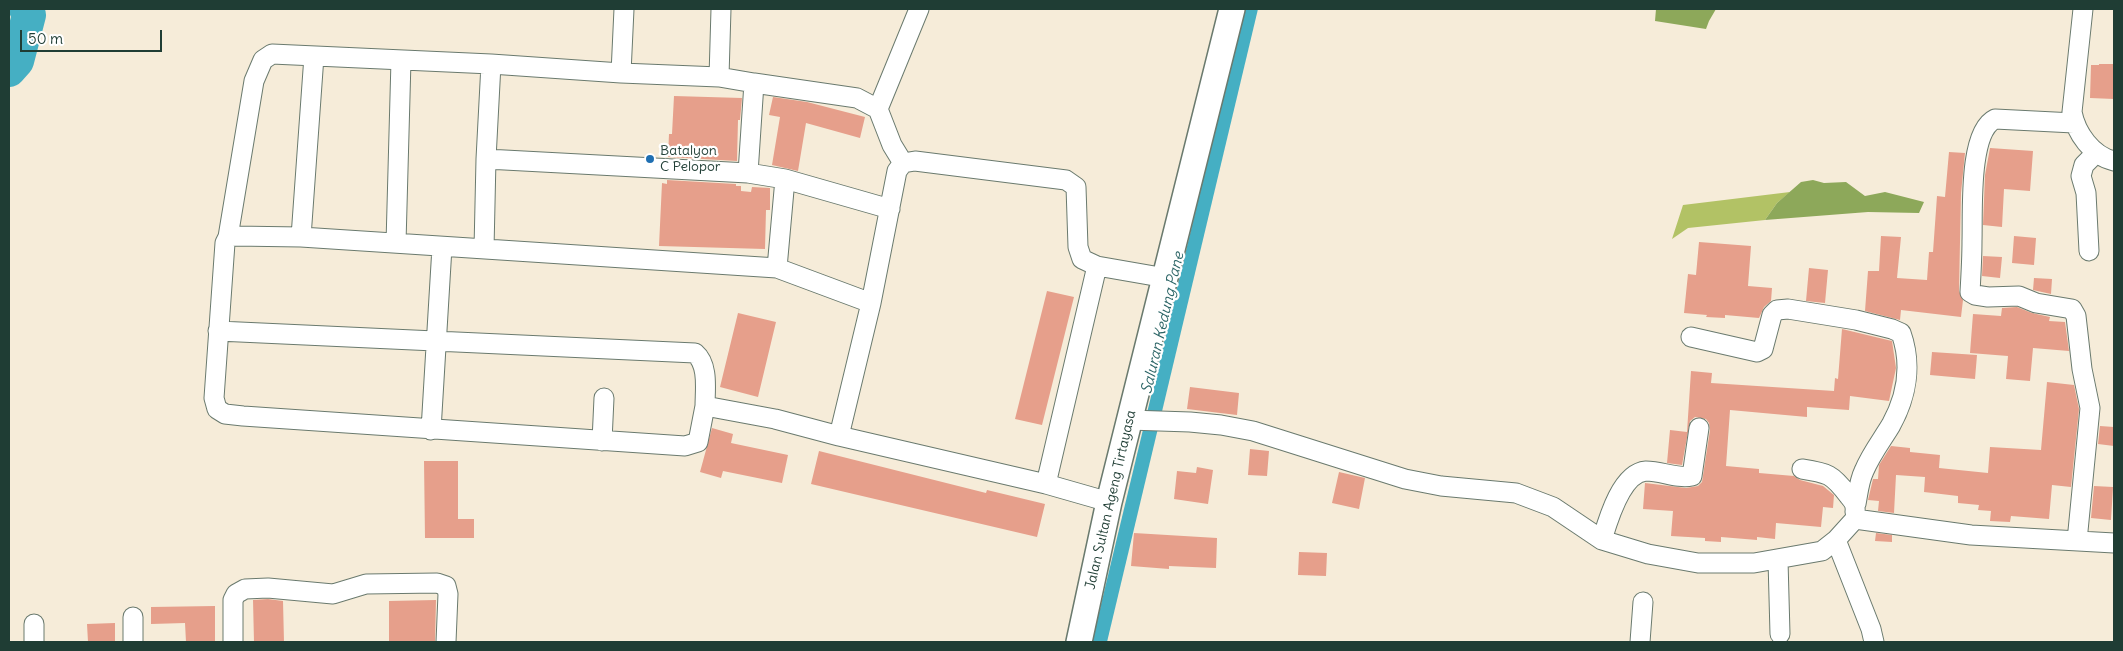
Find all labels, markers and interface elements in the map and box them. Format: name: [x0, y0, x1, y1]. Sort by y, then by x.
scale bar: [22, 20, 165, 52]
text: 50 m: [28, 29, 63, 48]
place label: Batalyon C Pelopor: [660, 143, 721, 176]
marker: Batalyon C Pelopor: [644, 153, 656, 165]
water label: Saluran Kedung Pane: [1138, 250, 1188, 396]
street label: Jalan Sultan Ageng Tirtayasa: [1082, 409, 1140, 591]

